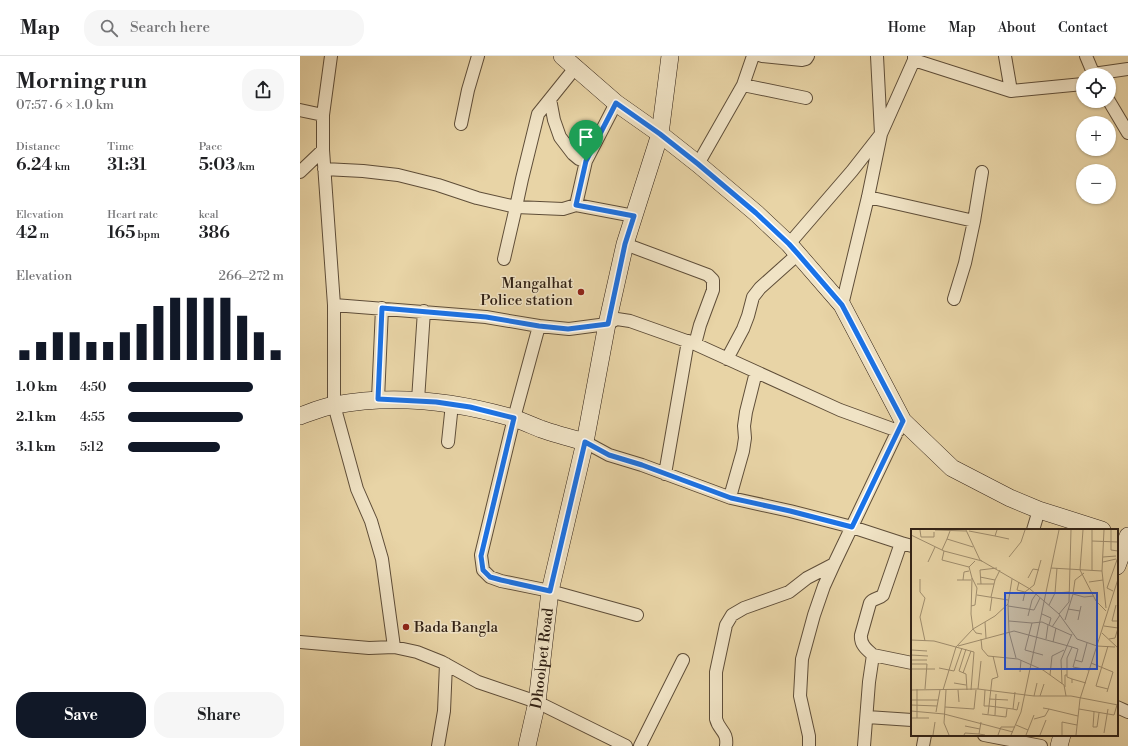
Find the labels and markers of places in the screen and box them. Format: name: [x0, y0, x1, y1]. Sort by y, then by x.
pin: [569, 120, 603, 161]
place label: Mangalhat Police station: [480, 274, 574, 310]
marker: Mangalhat Police station: [576, 287, 586, 297]
place label: Bada Bangla: [413, 618, 499, 637]
marker: Bada Bangla: [401, 622, 411, 632]

